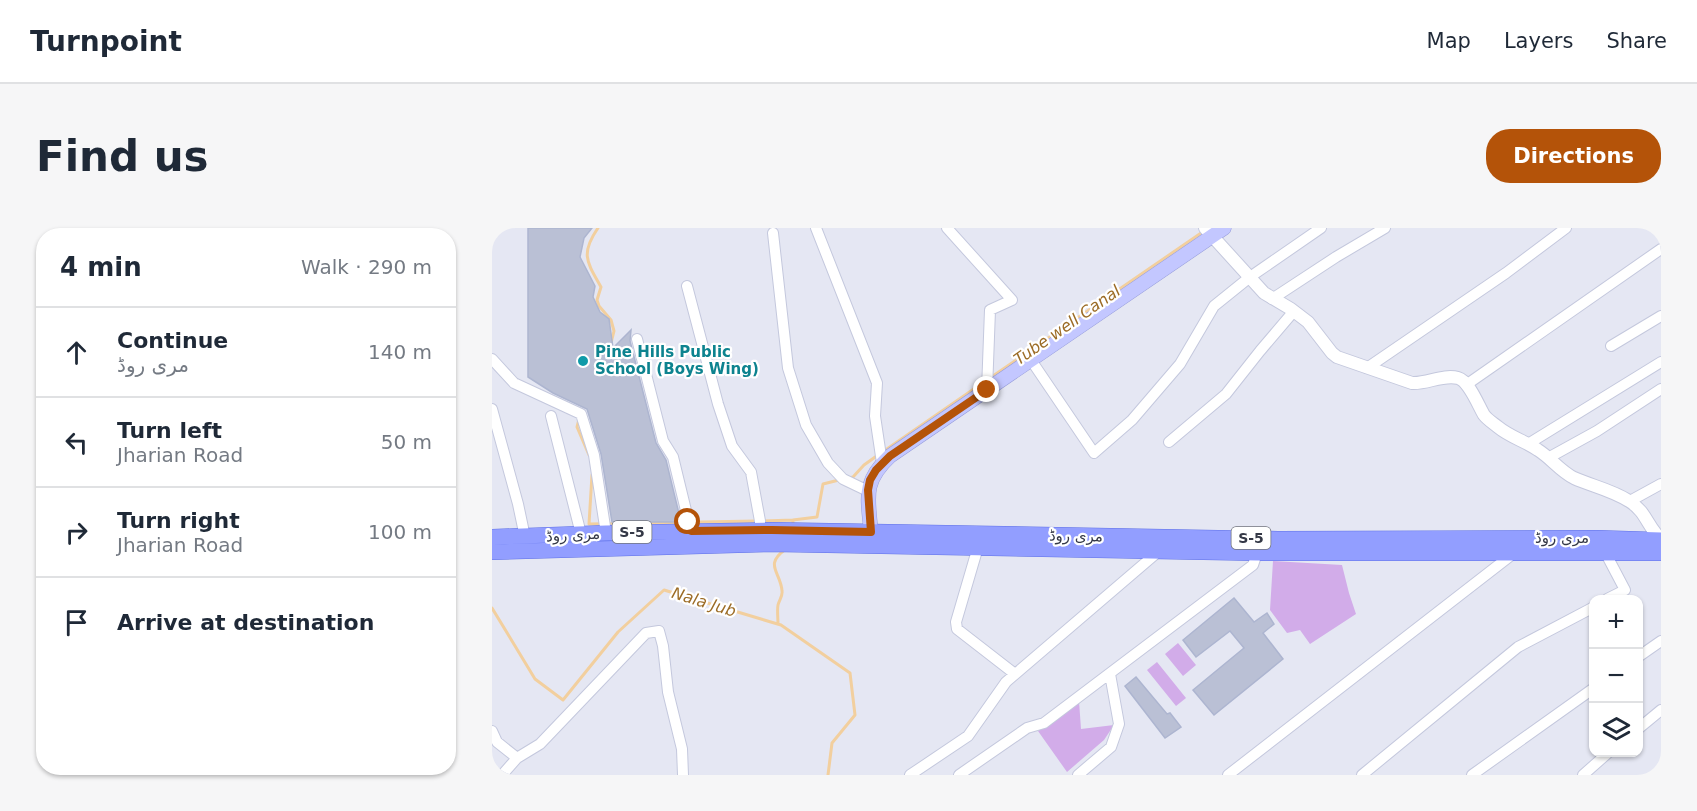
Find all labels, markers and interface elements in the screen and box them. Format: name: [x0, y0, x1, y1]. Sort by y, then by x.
text: Turnpoint: [30, 25, 182, 58]
text: Map: [1427, 29, 1471, 53]
text: Layers: [1504, 29, 1573, 53]
text: Share: [1606, 29, 1667, 53]
button: Directions: [1486, 129, 1661, 183]
text: Find us: [36, 132, 209, 181]
text: 4 min: [60, 252, 142, 282]
text: Walk · 290 m: [301, 255, 432, 279]
water label: Tube well Canal: [1010, 281, 1124, 369]
text: Continue: [117, 328, 228, 353]
icon: ahead: [60, 336, 93, 369]
text: 140 m: [368, 340, 432, 364]
place label: Pine Hills Public School (Boys Wing): [595, 343, 759, 378]
text: مری روڈ: [117, 353, 189, 377]
marker: Pine Hills Public School (Boys Wing): [576, 354, 590, 368]
route end: [973, 376, 999, 402]
text: Turn left: [117, 418, 222, 443]
icon: left: [60, 426, 93, 459]
text: 50 m: [381, 430, 432, 454]
text: Jharian Road: [117, 443, 243, 467]
text: Turn right: [117, 508, 240, 533]
route start: [674, 508, 700, 534]
icon: right: [60, 516, 93, 549]
text: 100 m: [368, 520, 432, 544]
road number: S-5: [612, 521, 652, 543]
street label: مری روڈ: [546, 525, 600, 545]
street label: مری روڈ: [1049, 527, 1103, 545]
road number: S-5: [1232, 527, 1270, 549]
street label: مری روڈ: [1535, 529, 1589, 547]
text: Jharian Road: [117, 533, 243, 557]
water label: Nala Jub: [670, 583, 738, 621]
map controls: [1589, 595, 1643, 757]
button: +: [1589, 595, 1643, 649]
icon: arrive: [60, 606, 93, 639]
text: Arrive at destination: [117, 610, 374, 635]
button: −: [1589, 649, 1643, 703]
button: layers: [1589, 703, 1643, 757]

